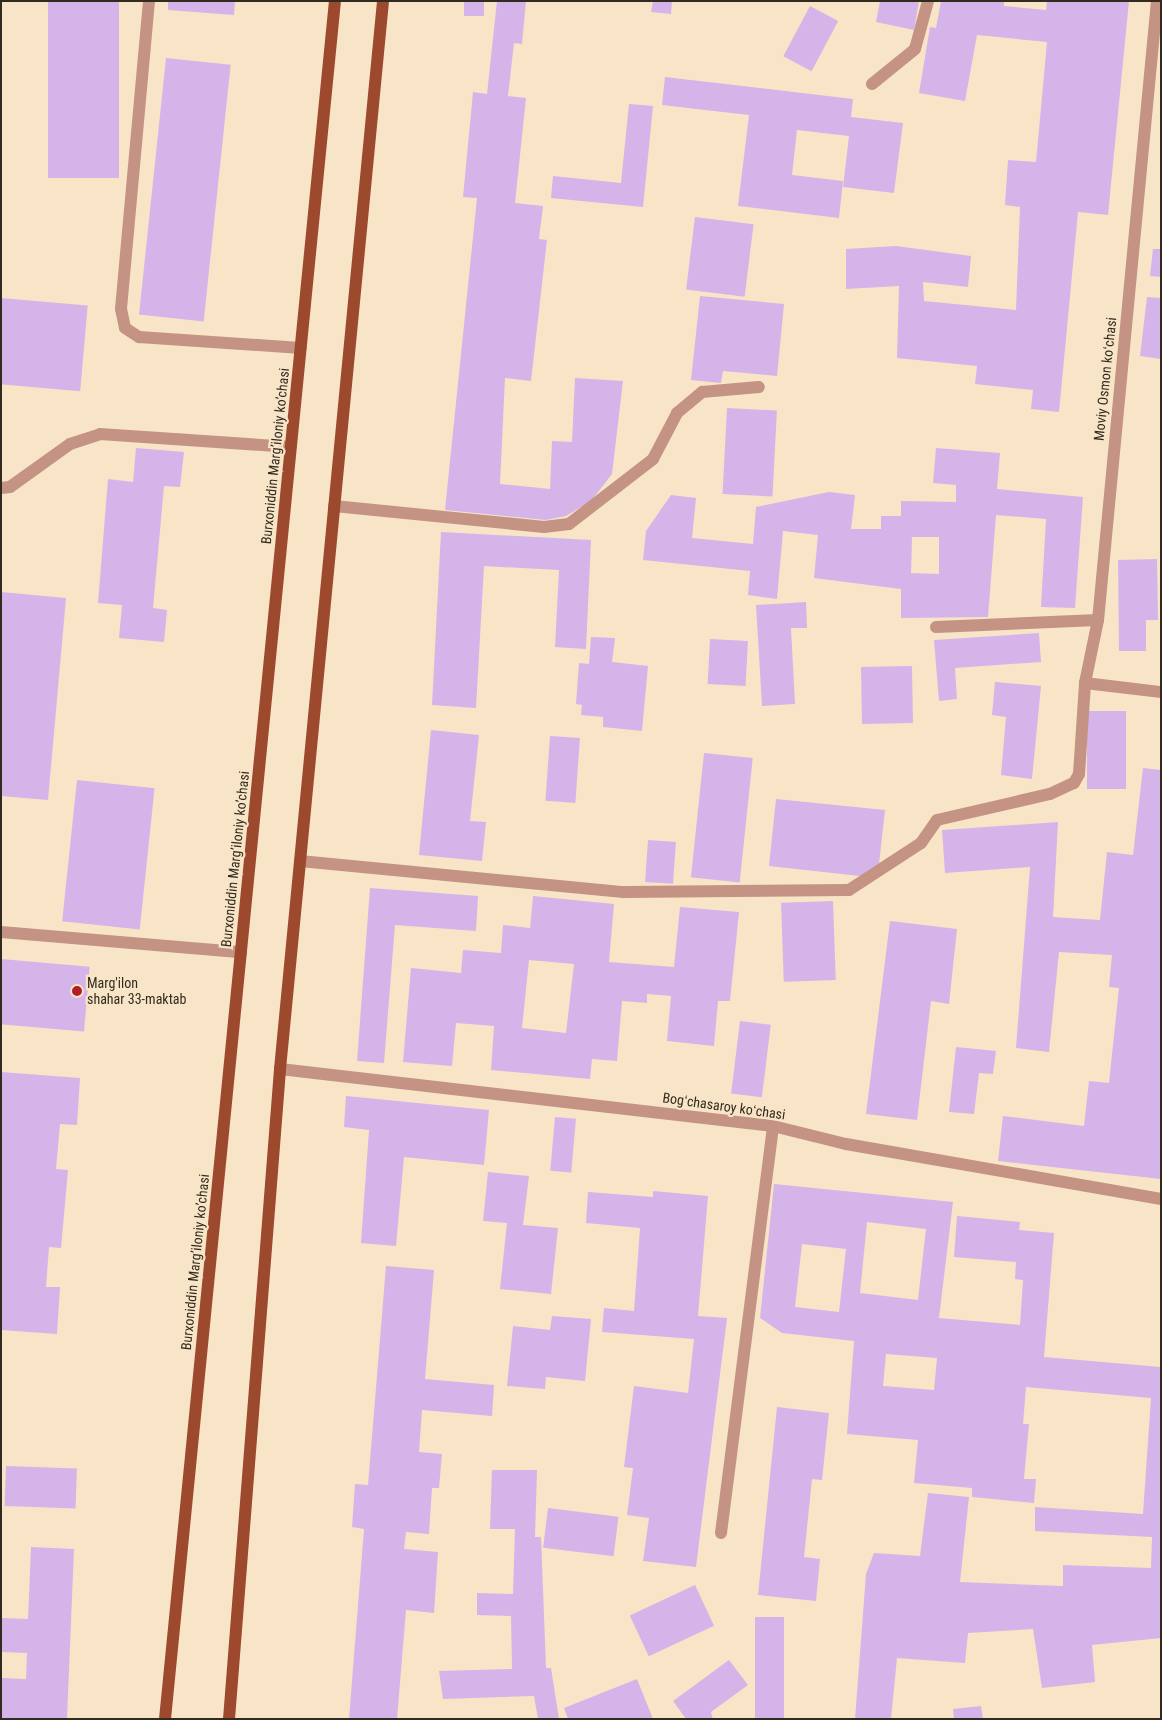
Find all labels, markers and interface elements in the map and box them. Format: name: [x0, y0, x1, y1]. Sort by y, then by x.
street label: Moviy Osmon koʻchasi: [1090, 316, 1120, 442]
street label: Burxoniddin Marg’iloniy ko’chasi: [257, 367, 293, 545]
street label: Burxoniddin Marg’iloniy ko’chasi: [217, 770, 253, 948]
place label: Marg'ilon shahar 33-maktab: [87, 975, 186, 1008]
marker: Marg'ilon shahar 33-maktab: [71, 985, 83, 997]
street label: Bogʻchasaroy koʻchasi: [662, 1089, 786, 1123]
street label: Burxoniddin Marg’iloniy ko’chasi: [177, 1173, 213, 1351]

